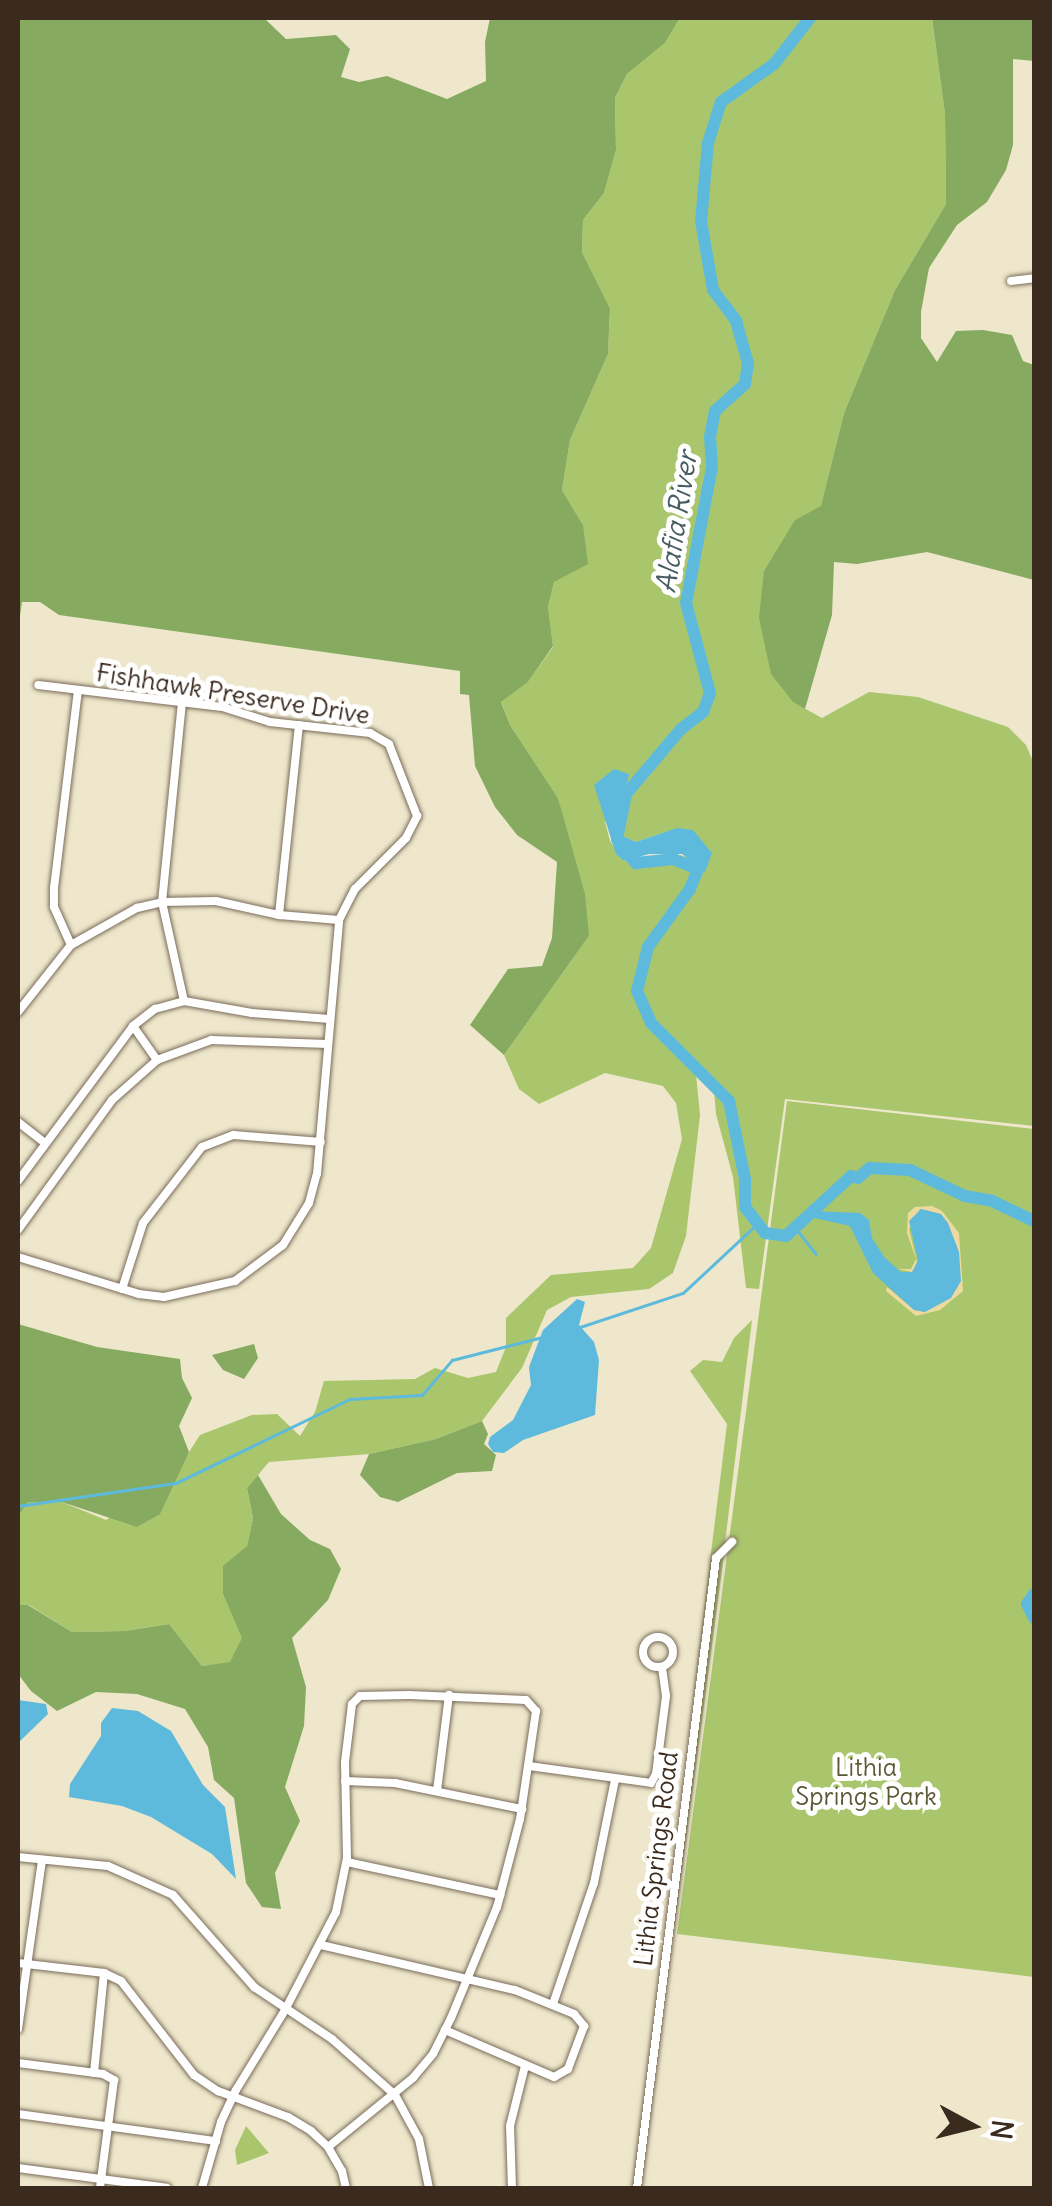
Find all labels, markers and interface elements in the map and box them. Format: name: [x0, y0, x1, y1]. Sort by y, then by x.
water label: Alafia River: [648, 449, 704, 595]
street label: Fishhawk Preserve Drive: [94, 658, 372, 730]
street label: Lithia Springs Road: [628, 1750, 684, 1968]
park label: Lithia Springs Park: [795, 1753, 937, 1812]
north arrow: [922, 2076, 1022, 2176]
text: N: [983, 2118, 1021, 2141]

